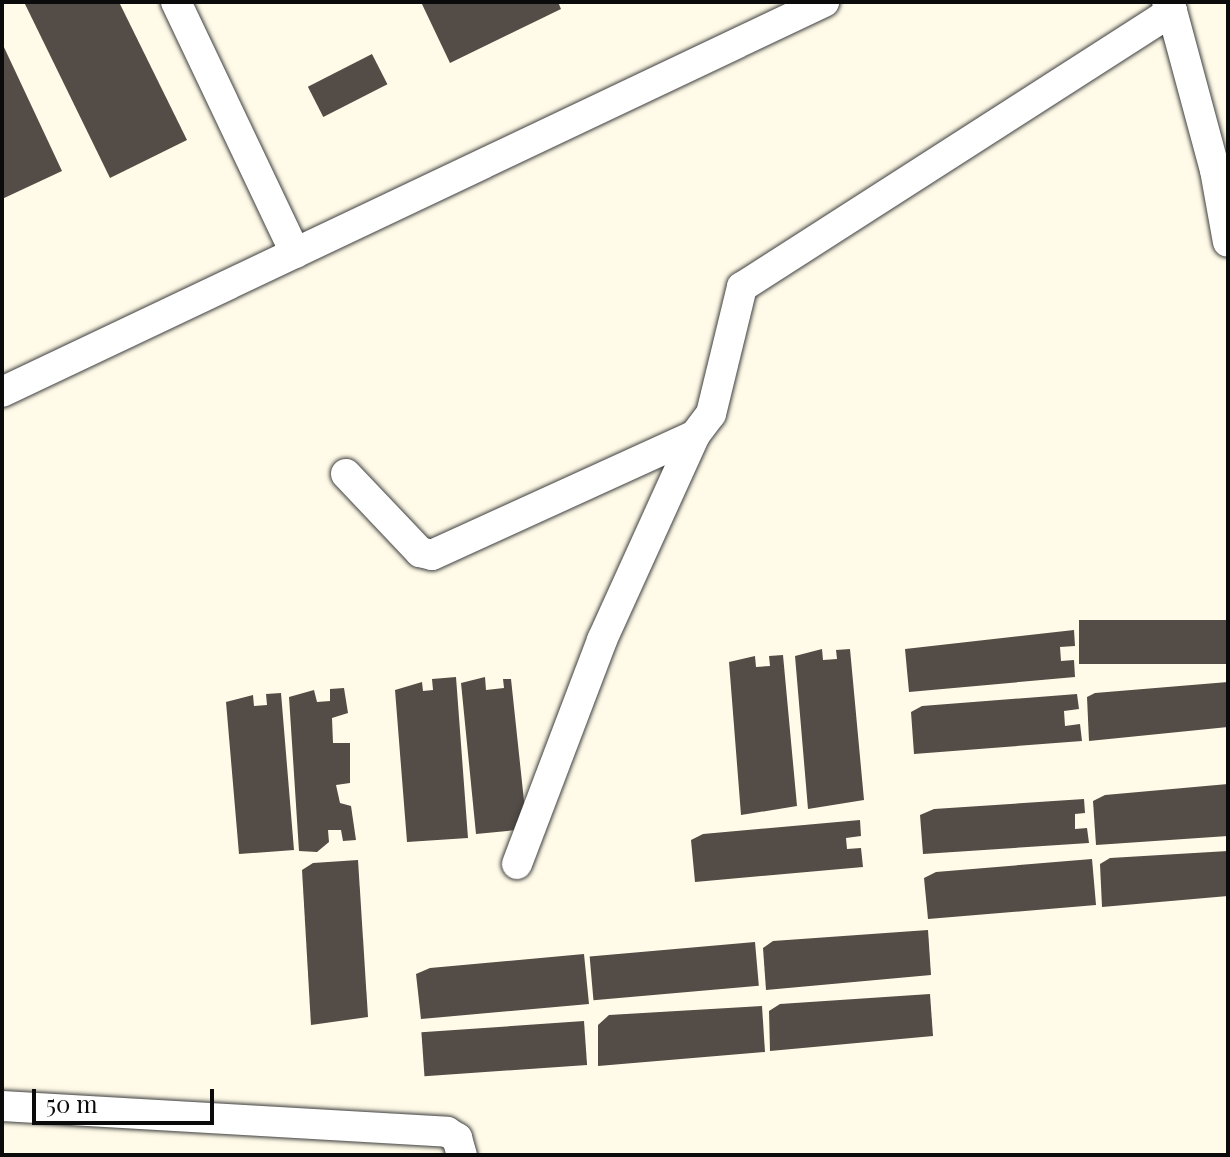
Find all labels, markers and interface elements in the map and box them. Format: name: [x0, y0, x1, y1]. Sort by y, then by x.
scale bar: [36, 1073, 218, 1123]
text: 50 m: [46, 1087, 98, 1119]

